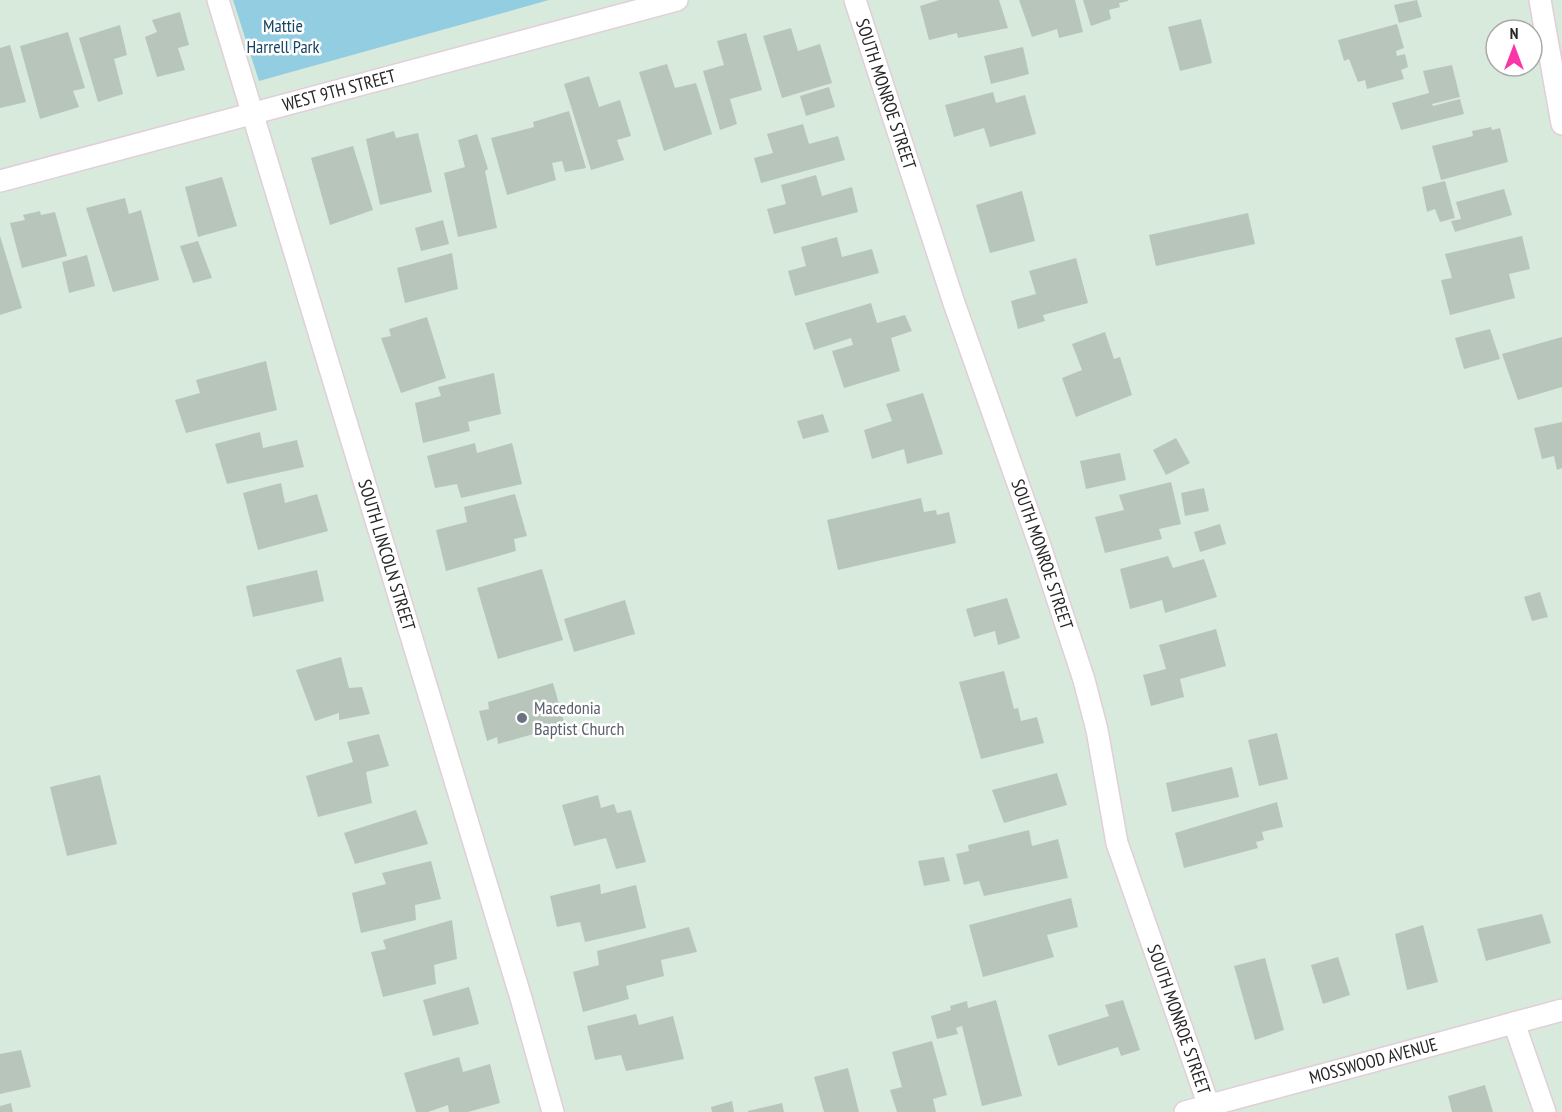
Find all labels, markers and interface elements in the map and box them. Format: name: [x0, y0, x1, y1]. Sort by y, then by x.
park label: Mattie Harrell Park: [246, 14, 320, 58]
street label: SOUTH MONROE STREET: [851, 16, 922, 172]
north arrow: [1484, 18, 1544, 78]
text: N: [1510, 23, 1518, 43]
street label: WEST 9TH STREET: [280, 64, 398, 116]
street label: SOUTH MONROE STREET: [1006, 476, 1079, 632]
street label: SOUTH LINCOLN STREET: [353, 477, 421, 633]
place label: Macedonia Baptist Church: [534, 696, 624, 740]
marker: Macedonia Baptist Church: [515, 711, 529, 725]
street label: SOUTH MONROE STREET: [1142, 941, 1216, 1097]
street label: MOSSWOOD AVENUE: [1306, 1032, 1440, 1089]

